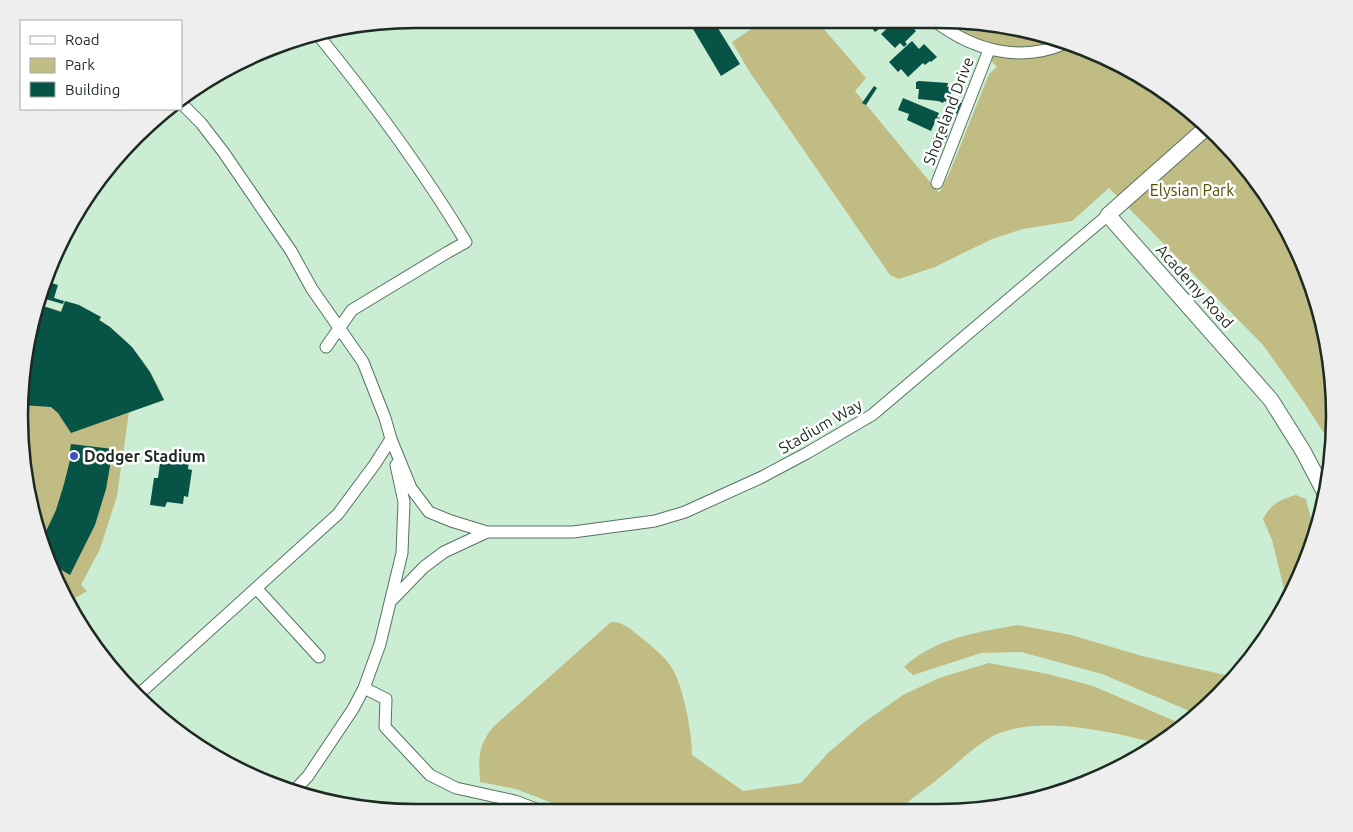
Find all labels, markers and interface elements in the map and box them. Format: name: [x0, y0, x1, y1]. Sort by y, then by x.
legend: [20, 20, 182, 110]
text: Road: [65, 31, 100, 48]
street label: Shoreland Drive: [919, 54, 977, 168]
text: Park: [65, 56, 95, 73]
text: Building: [65, 81, 120, 98]
park label: Elysian Park: [1150, 181, 1234, 199]
street label: Academy Road: [1153, 240, 1237, 332]
street label: Stadium Way: [775, 395, 865, 457]
place label: Dodger Stadium: [84, 447, 206, 465]
marker: Dodger Stadium: [68, 450, 80, 462]

